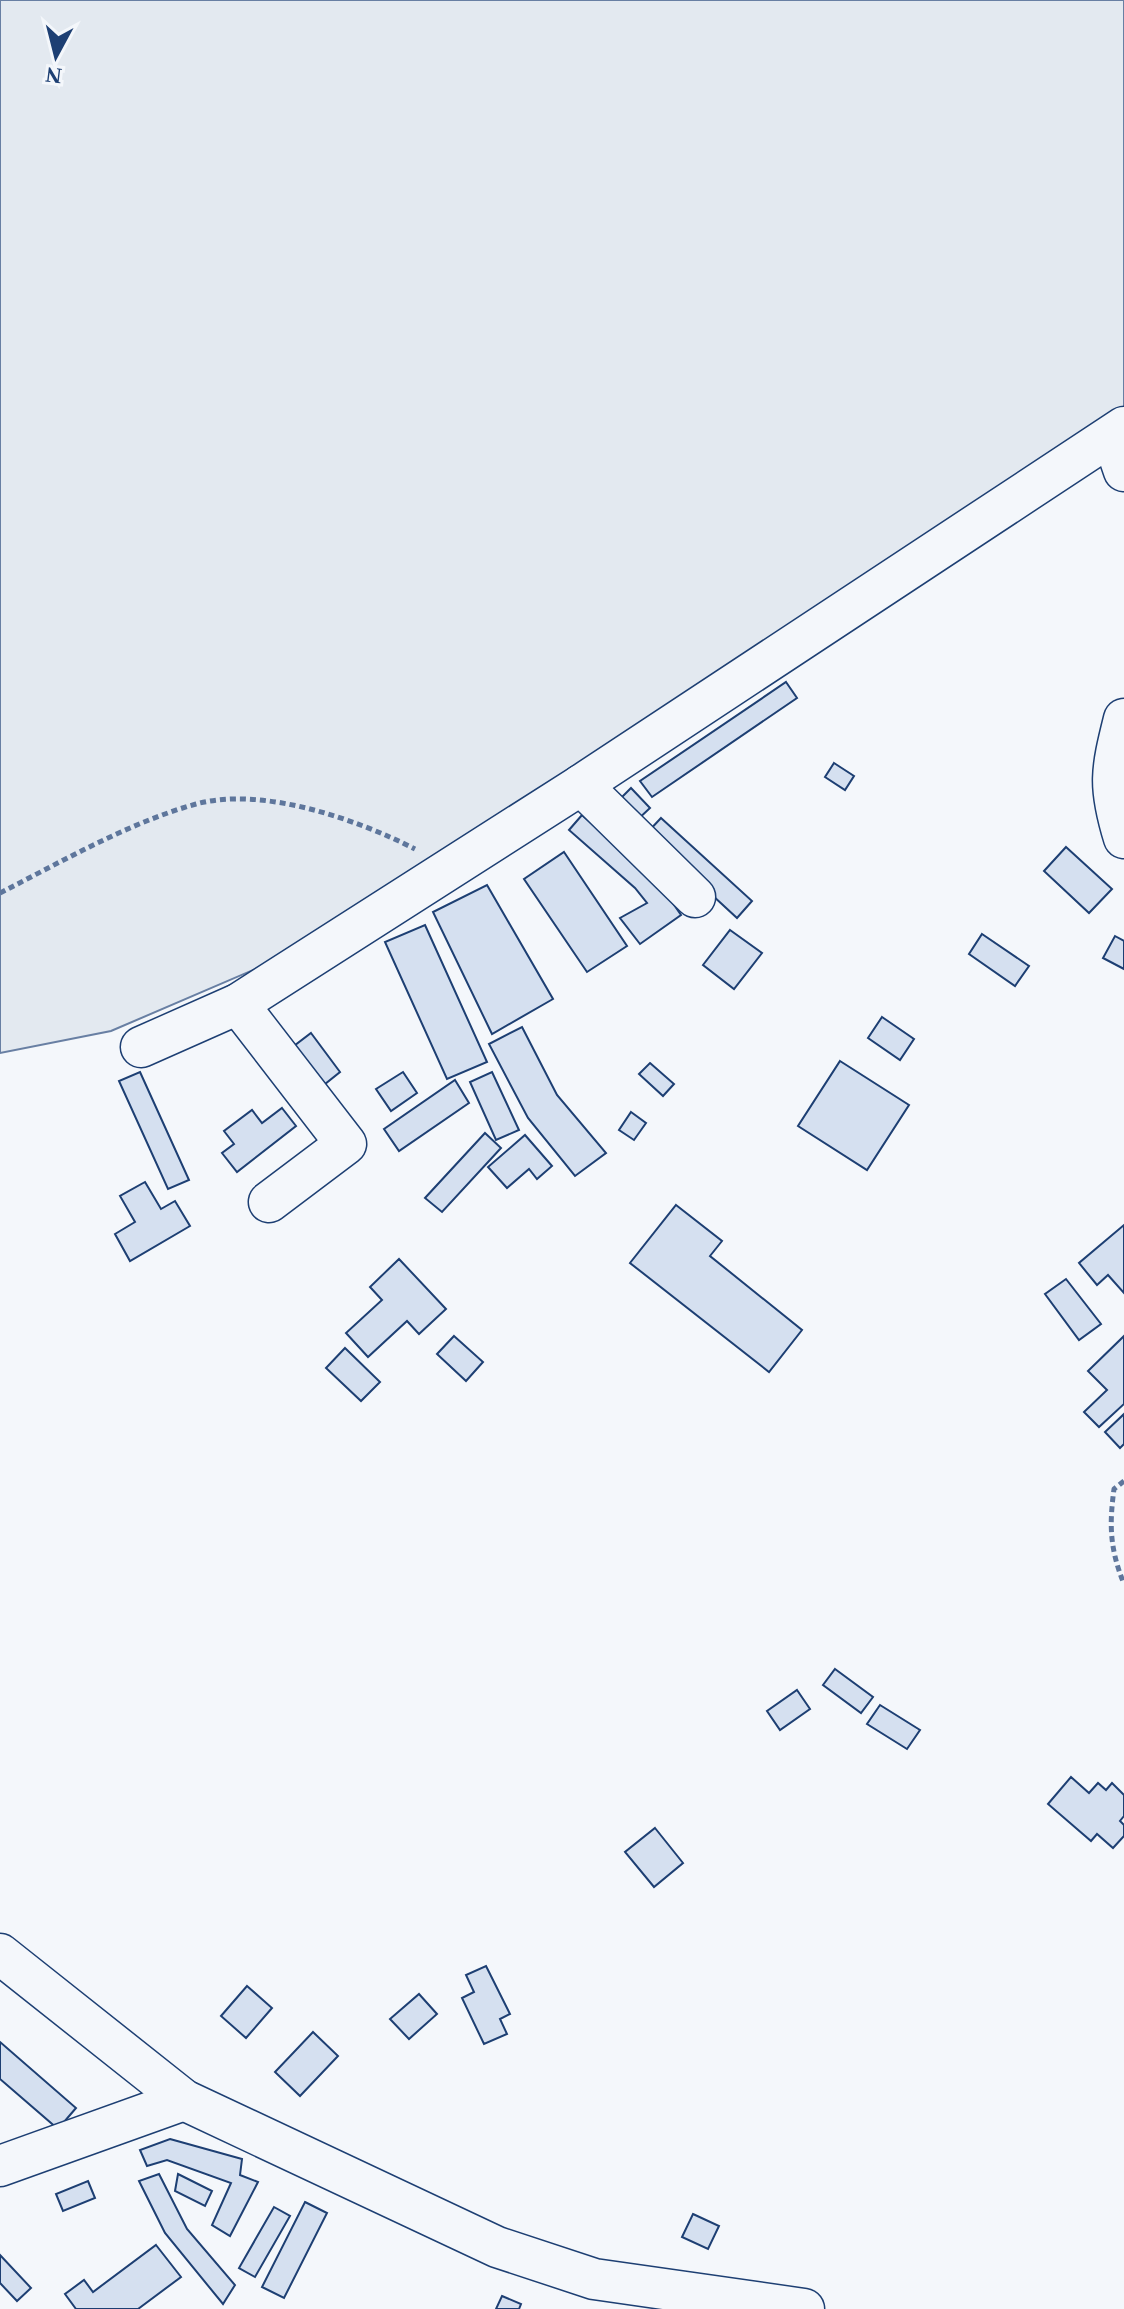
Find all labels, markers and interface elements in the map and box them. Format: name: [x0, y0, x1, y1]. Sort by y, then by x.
north arrow: [16, 16, 96, 96]
text: N: [44, 62, 63, 89]

